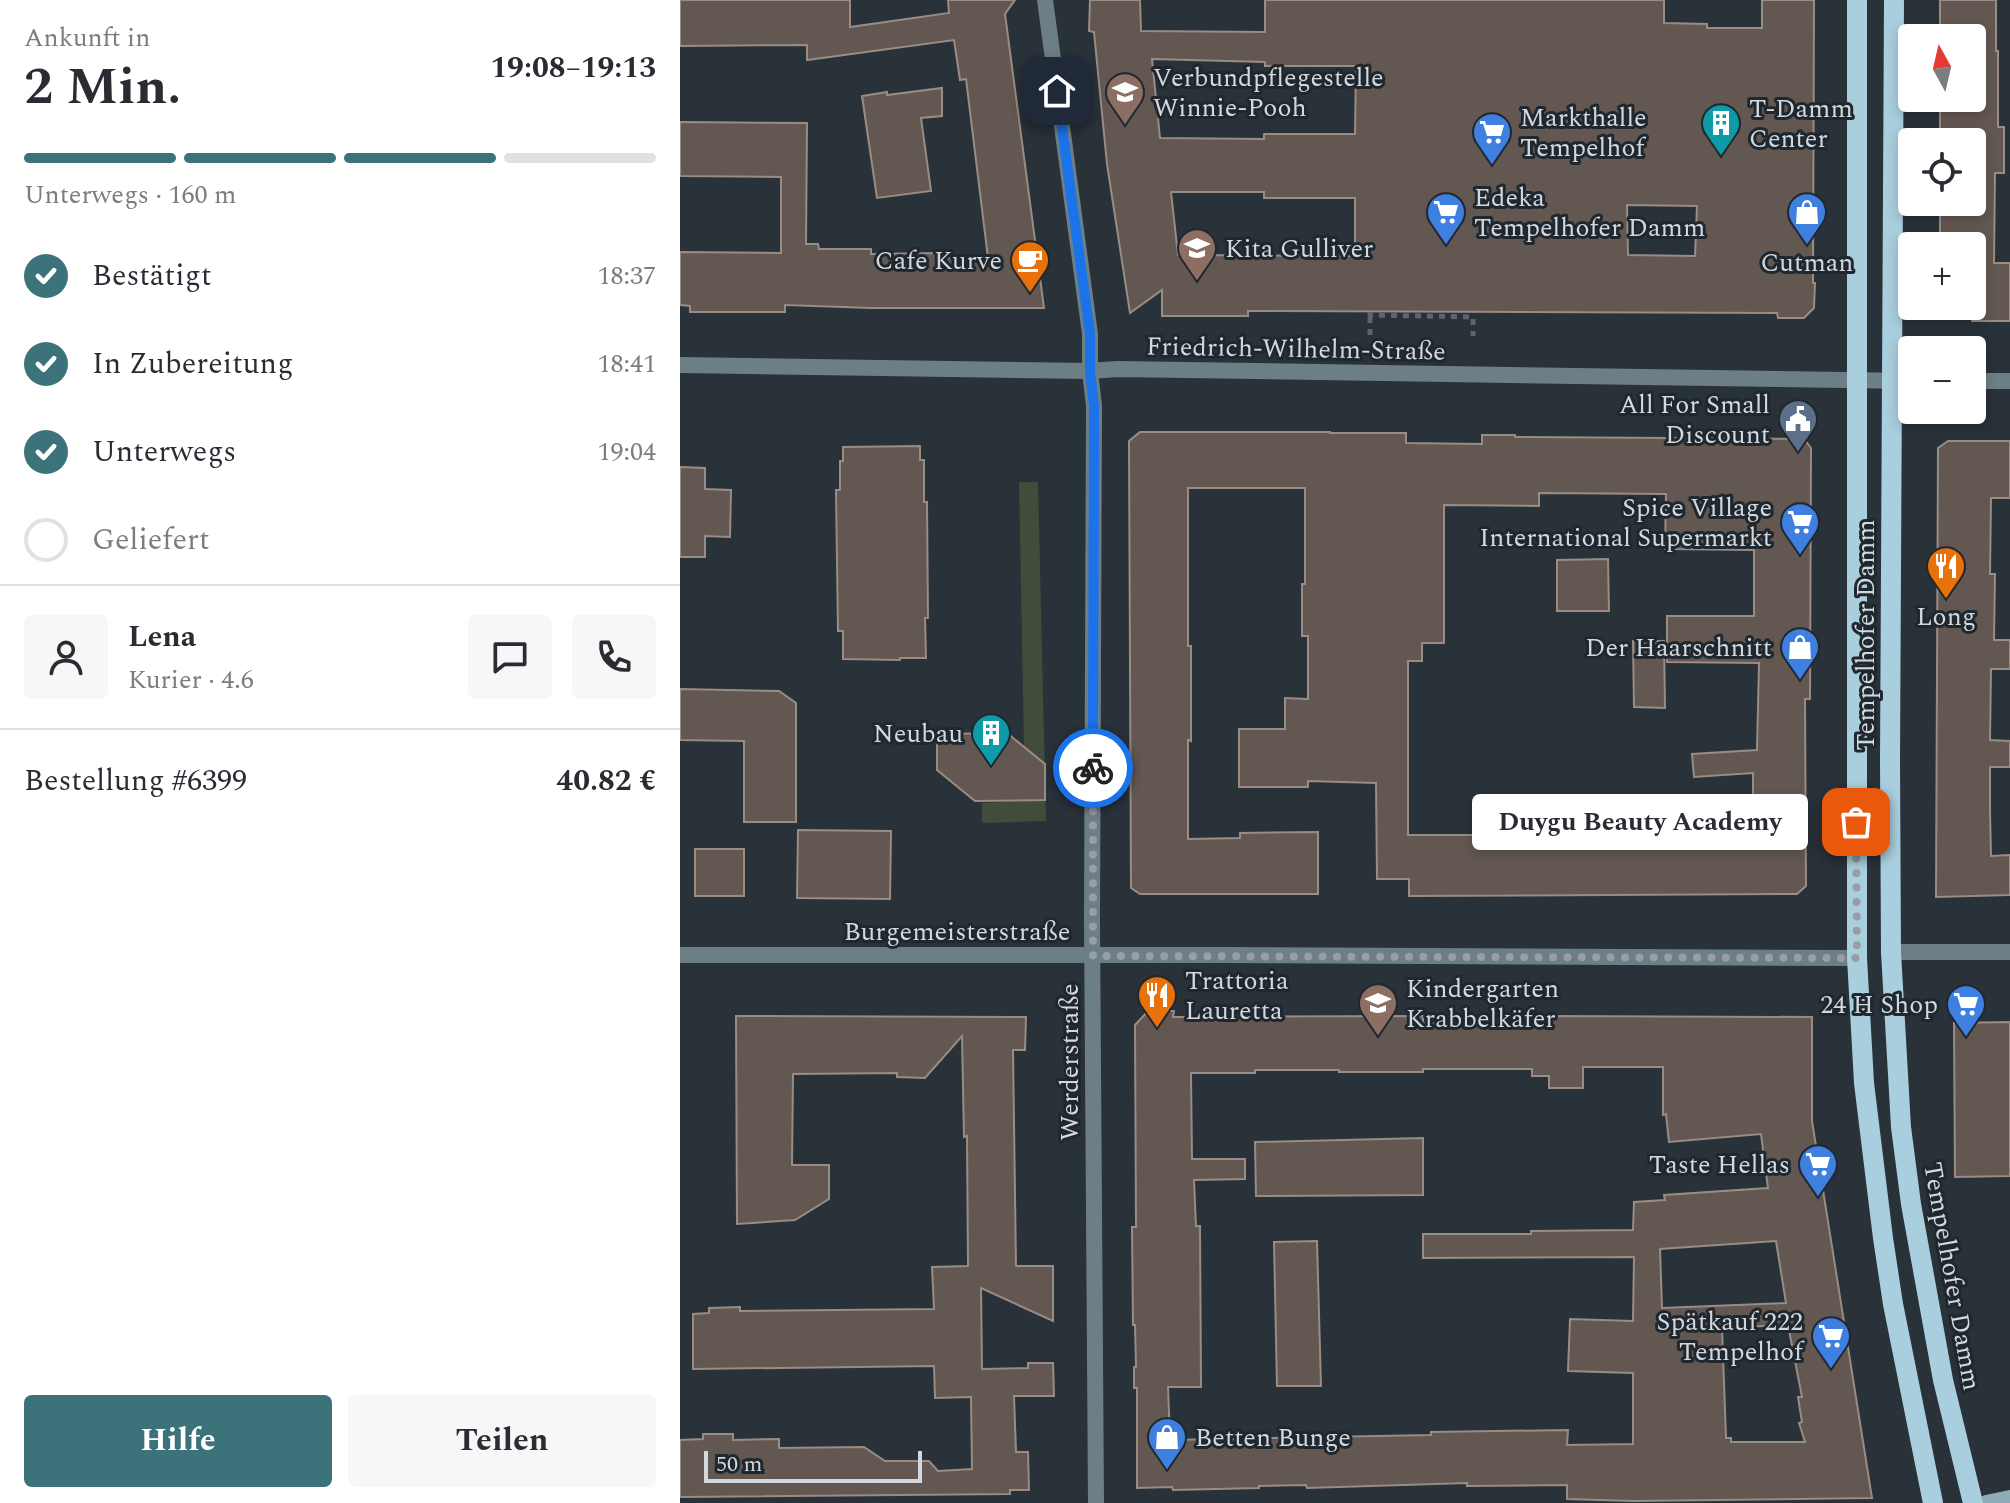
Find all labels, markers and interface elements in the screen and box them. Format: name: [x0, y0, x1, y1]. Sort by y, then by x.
text: Ankunft in: [24, 18, 150, 58]
north arrow: [1898, 24, 1986, 112]
map controls: [1898, 24, 1986, 424]
text: 19:08–19:13: [490, 45, 656, 91]
text: 2 Min.: [24, 48, 181, 127]
pin: [1023, 57, 1091, 125]
place label: Verbundpflegestelle Winnie-Pooh: [1153, 58, 1384, 128]
icon: home: [1035, 69, 1079, 113]
school or university icon: Verbundpflegestelle Winnie-Pooh: [1104, 71, 1146, 126]
place label: T-Damm Center: [1749, 89, 1853, 159]
place label: Markthalle Tempelhof: [1520, 98, 1647, 168]
building icon: T-Damm Center: [1700, 102, 1742, 157]
supermarket icon: Markthalle Tempelhof: [1471, 111, 1513, 166]
button: locate: [1898, 128, 1986, 216]
text: Unterwegs · 160 m: [24, 175, 236, 215]
place label: Edeka Tempelhofer Damm: [1474, 178, 1705, 248]
supermarket icon: Edeka Tempelhofer Damm: [1425, 191, 1467, 246]
shop icon: Cutman: [1786, 191, 1828, 246]
school or university icon: Kita Gulliver: [1176, 227, 1218, 282]
place label: Kita Gulliver: [1225, 229, 1373, 269]
button: +: [1898, 232, 1986, 320]
cafe icon: Cafe Kurve: [1009, 239, 1051, 294]
place label: Cafe Kurve: [875, 241, 1002, 281]
place label: Cutman: [1760, 243, 1854, 283]
text: Bestätigt: [92, 253, 212, 299]
icon: check: [24, 254, 68, 298]
text: 18:37: [597, 256, 656, 296]
street label: Friedrich-Wilhelm-Straße: [1146, 326, 1446, 372]
button: −: [1898, 336, 1986, 424]
text: In Zubereitung: [92, 341, 293, 387]
icon: check: [24, 342, 68, 386]
text: 18:41: [597, 344, 656, 384]
place label: All For Small Discount: [1619, 385, 1770, 455]
public building icon: All For Small Discount: [1777, 398, 1819, 453]
text: Unterwegs: [92, 429, 236, 475]
icon: check: [24, 430, 68, 474]
text: 19:04: [597, 432, 656, 472]
place label: Spice Village International Supermarkt: [1479, 488, 1772, 558]
supermarket icon: Spice Village International Supermarkt: [1779, 501, 1821, 556]
text: Geliefert: [92, 517, 210, 563]
street label: Tempelhofer Damm: [1846, 519, 1886, 751]
restaurant icon: Long: [1925, 545, 1967, 600]
place label: Long: [1916, 597, 1976, 637]
text: Lena: [128, 614, 196, 660]
button: person: [24, 615, 108, 699]
button: chat: [468, 615, 552, 699]
button: phone: [572, 615, 656, 699]
shop icon: Der Haarschnitt: [1779, 626, 1821, 681]
place label: Der Haarschnitt: [1585, 628, 1772, 668]
text: Kurier · 4.6: [128, 660, 254, 700]
building icon: Neubau: [970, 712, 1012, 767]
place label: Neubau: [873, 714, 963, 754]
courier: [1053, 728, 1133, 808]
icon: bike: [1071, 746, 1115, 790]
text: Bestellung #6399: [24, 758, 247, 804]
text: 40.82 €: [556, 758, 656, 804]
pin: [1822, 788, 1890, 856]
callout: Duygu Beauty Academy: [1472, 794, 1808, 850]
icon: bag: [1834, 800, 1878, 844]
text: Duygu Beauty Academy: [1498, 802, 1782, 842]
street label: Burgemeisterstraße: [844, 912, 1070, 952]
place label: Trattoria Lauretta: [1185, 961, 1289, 1031]
place label: Kindergarten Krabbelkäfer: [1406, 969, 1559, 1039]
restaurant icon: Trattoria Lauretta: [1136, 974, 1178, 1029]
school or university icon: Kindergarten Krabbelkäfer: [1357, 982, 1399, 1037]
street label: Werderstraße: [1050, 983, 1090, 1141]
supermarket icon: 24 H Shop: [1945, 983, 1987, 1038]
place label: 24 H Shop: [1820, 985, 1938, 1025]
supermarket icon: Taste Hellas: [1797, 1143, 1839, 1198]
place label: Taste Hellas: [1649, 1145, 1790, 1185]
street label: Tempelhofer Damm: [1912, 1159, 1992, 1394]
place label: Spätkauf 222 Tempelhof: [1657, 1302, 1805, 1372]
supermarket icon: Spätkauf 222 Tempelhof: [1810, 1315, 1852, 1370]
button: Hilfe: [24, 1395, 332, 1487]
button: Teilen: [348, 1395, 656, 1487]
shop icon: Betten Bunge: [1146, 1416, 1188, 1471]
place label: Betten Bunge: [1195, 1418, 1351, 1458]
scale bar: [704, 1447, 922, 1483]
text: 50 m: [716, 1448, 762, 1481]

